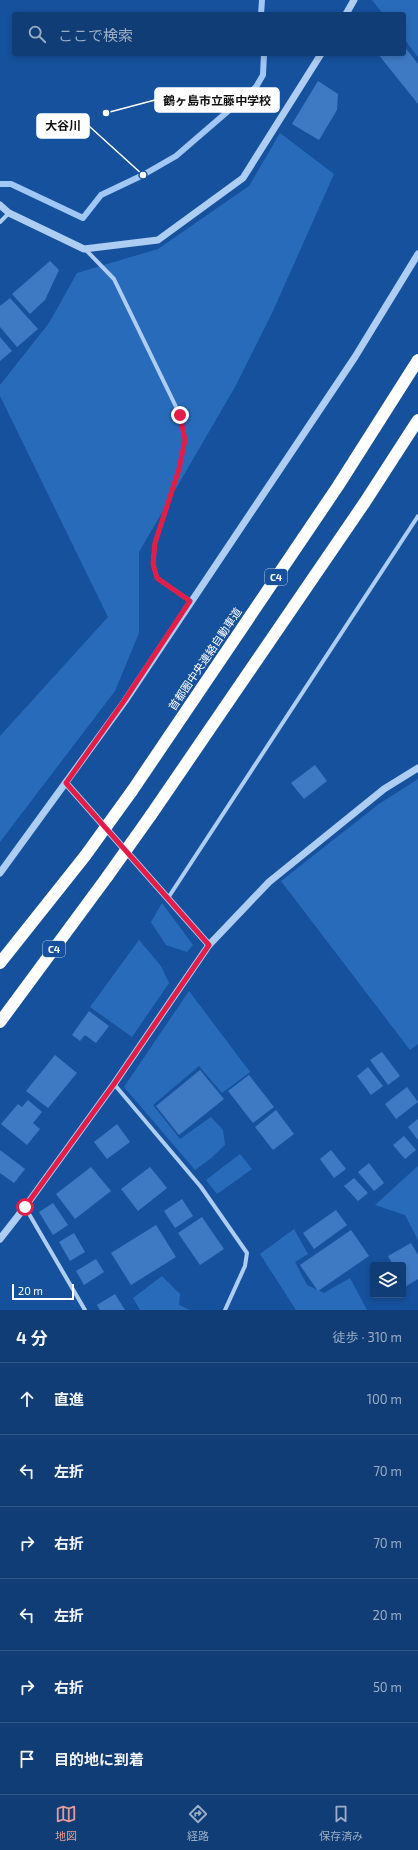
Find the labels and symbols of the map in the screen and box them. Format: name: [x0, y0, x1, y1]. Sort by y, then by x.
callout: 鶴ヶ島市立藤中学校: [155, 88, 279, 112]
text: 鶴ヶ島市立藤中学校: [163, 93, 271, 107]
callout: 大谷川: [37, 114, 89, 138]
text: 大谷川: [45, 118, 81, 132]
route end: [171, 406, 189, 424]
road number: C4: [265, 569, 287, 585]
street label: 首都圏中央連絡自動車道: [165, 605, 244, 713]
road number: C4: [43, 941, 65, 957]
route start: [16, 1198, 34, 1216]
scale bar: [12, 1282, 74, 1301]

